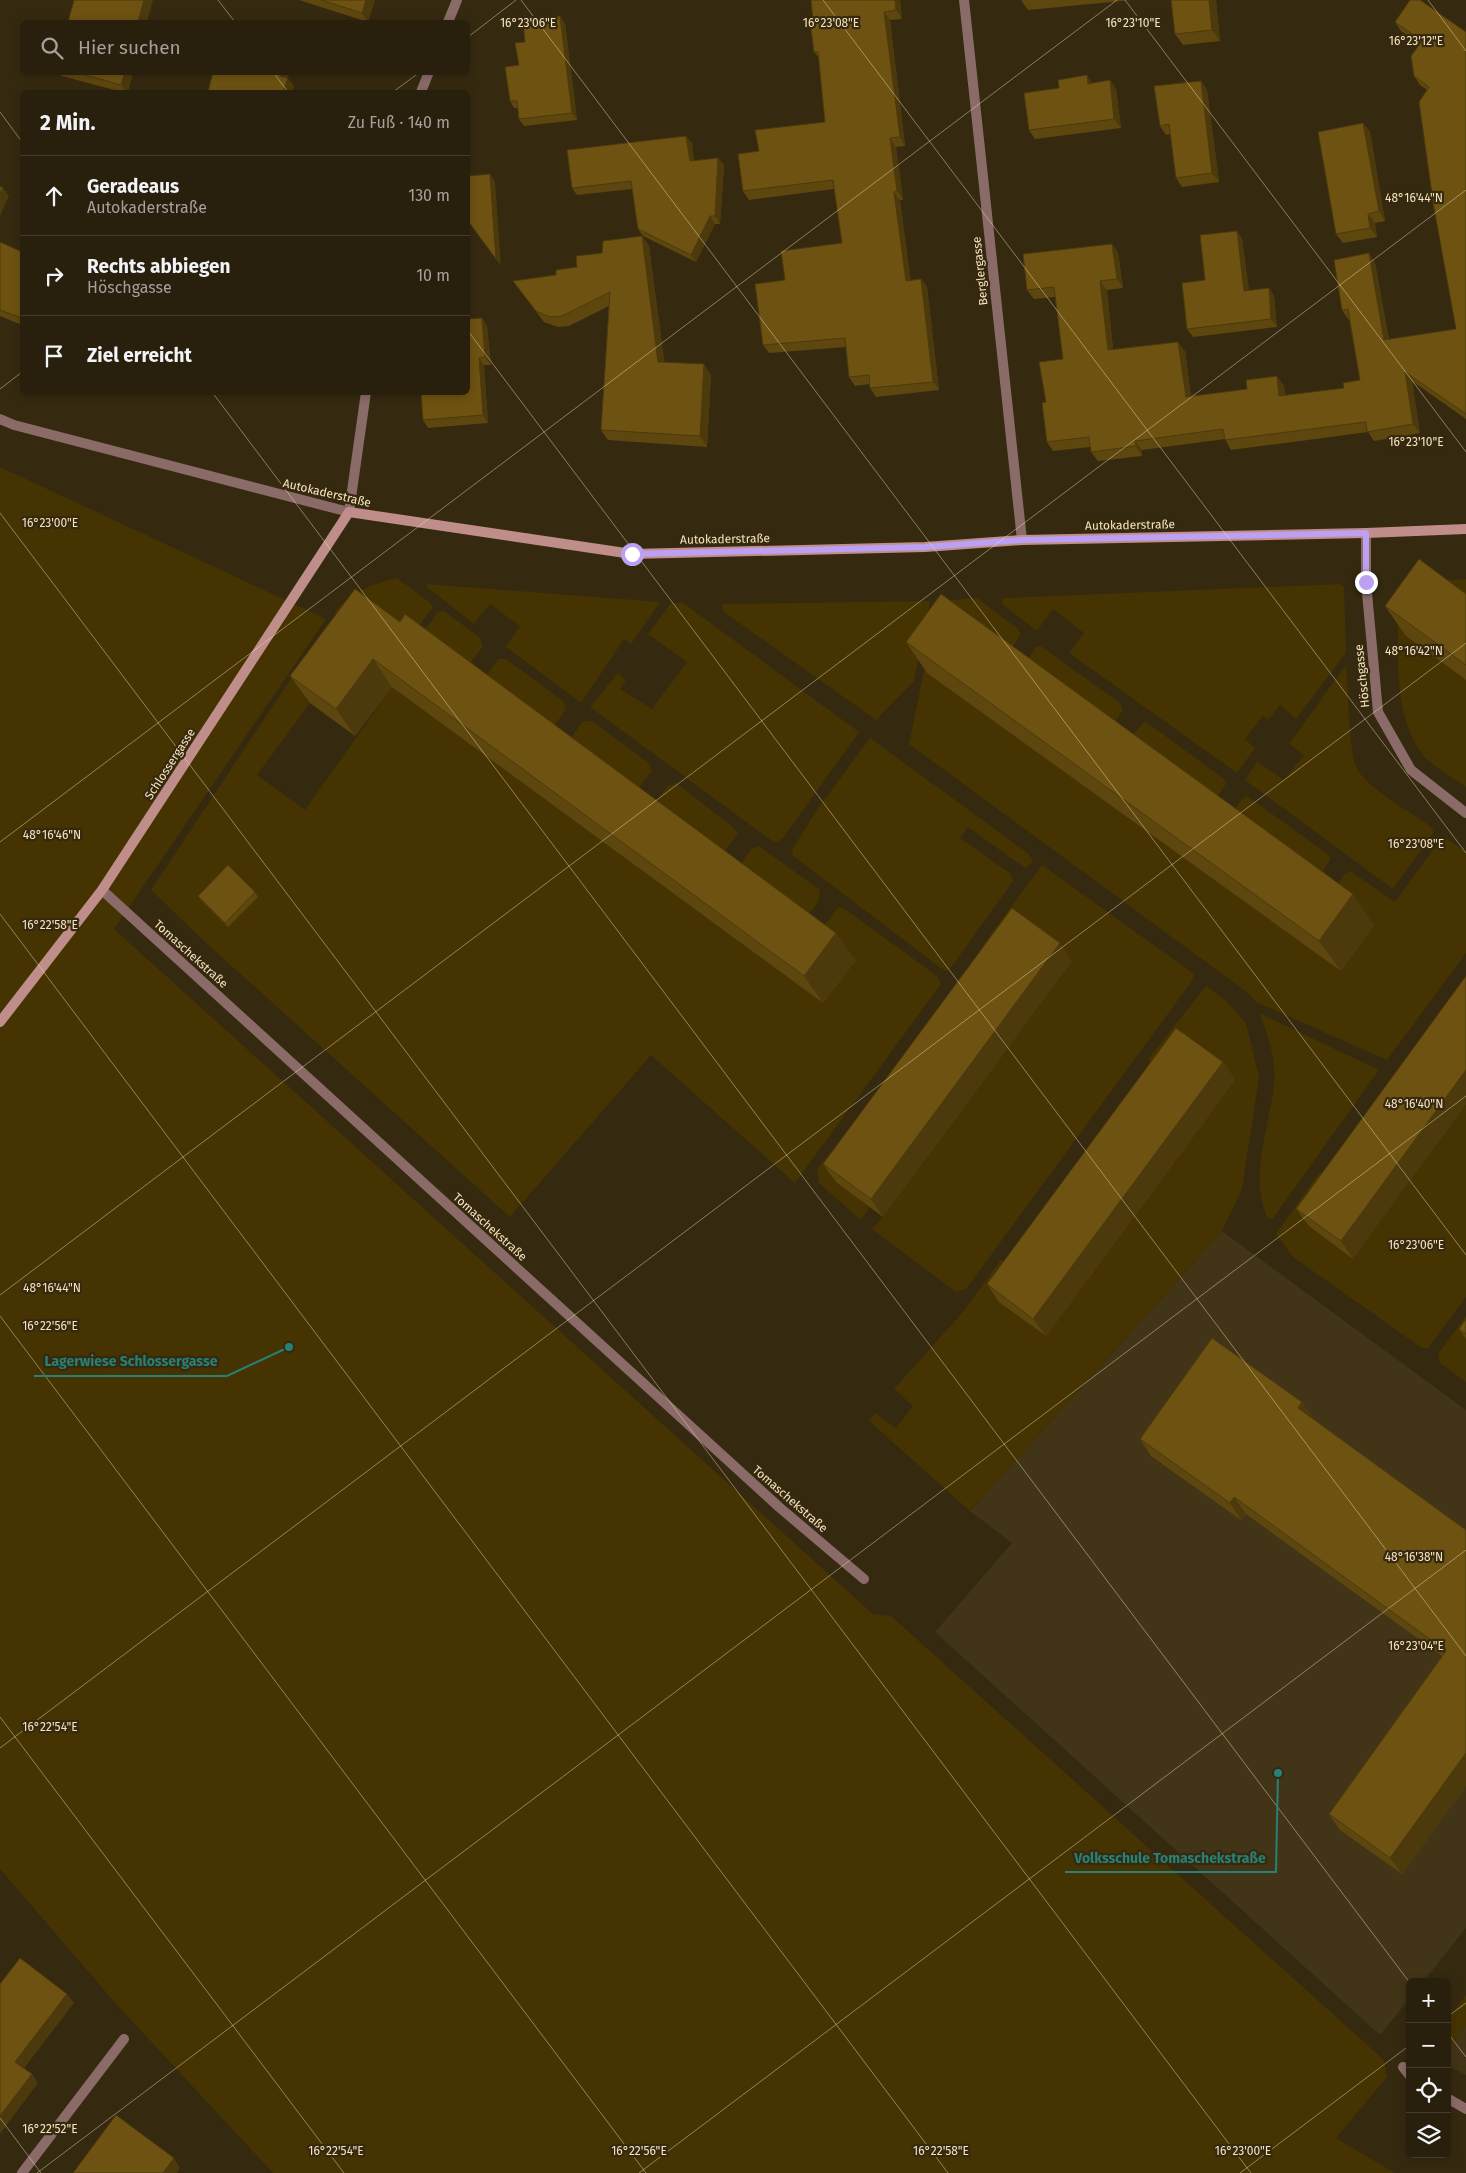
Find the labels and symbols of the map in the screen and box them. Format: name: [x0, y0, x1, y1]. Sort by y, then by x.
text: 16°23'06"E: [500, 16, 556, 30]
text: 16°23'08"E: [803, 16, 859, 30]
text: 16°23'10"E: [1105, 16, 1161, 30]
text: 16°23'12"E: [1389, 34, 1443, 48]
text: 48°16'44"N: [1385, 191, 1443, 205]
street label: Berglergasse: [969, 236, 991, 306]
text: 16°23'10"E: [1388, 435, 1444, 449]
street label: Autokaderstraße: [282, 476, 372, 510]
text: 16°23'00"E: [22, 516, 78, 530]
street label: Autokaderstraße: [1085, 517, 1175, 533]
street label: Autokaderstraße: [680, 531, 770, 547]
route start: [621, 543, 644, 566]
route end: [1355, 571, 1378, 594]
street label: Höschgasse: [1352, 644, 1372, 708]
text: 48°16'42"N: [1385, 644, 1443, 658]
street label: Schlossergasse: [142, 726, 198, 802]
text: 48°16'46"N: [23, 828, 81, 842]
text: 16°23'08"E: [1388, 837, 1444, 851]
street label: Tomaschekstraße: [151, 917, 231, 991]
text: 16°22'58"E: [22, 918, 78, 932]
text: 48°16'40"N: [1385, 1097, 1443, 1111]
street label: Tomaschekstraße: [450, 1190, 530, 1264]
text: 16°23'06"E: [1388, 1238, 1444, 1252]
text: 48°16'44"N: [23, 1281, 81, 1295]
text: 16°22'56"E: [22, 1319, 78, 1333]
callout: Lagerwiese Schlossergasse: [34, 1347, 227, 1376]
text: Lagerwiese Schlossergasse: [44, 1353, 218, 1370]
street label: Tomaschekstraße: [750, 1463, 830, 1535]
text: 48°16'38"N: [1385, 1550, 1443, 1564]
text: 16°23'04"E: [1388, 1639, 1444, 1653]
text: 16°22'54"E: [22, 1720, 78, 1734]
callout: Volksschule Tomaschekstraße: [1065, 1843, 1276, 1872]
text: Volksschule Tomaschekstraße: [1073, 1850, 1266, 1867]
text: 16°22'52"E: [22, 2122, 78, 2136]
text: 16°22'54"E: [308, 2144, 364, 2158]
text: 16°22'56"E: [611, 2144, 667, 2158]
text: 16°22'58"E: [913, 2144, 969, 2158]
text: 16°23'00"E: [1215, 2144, 1271, 2158]

